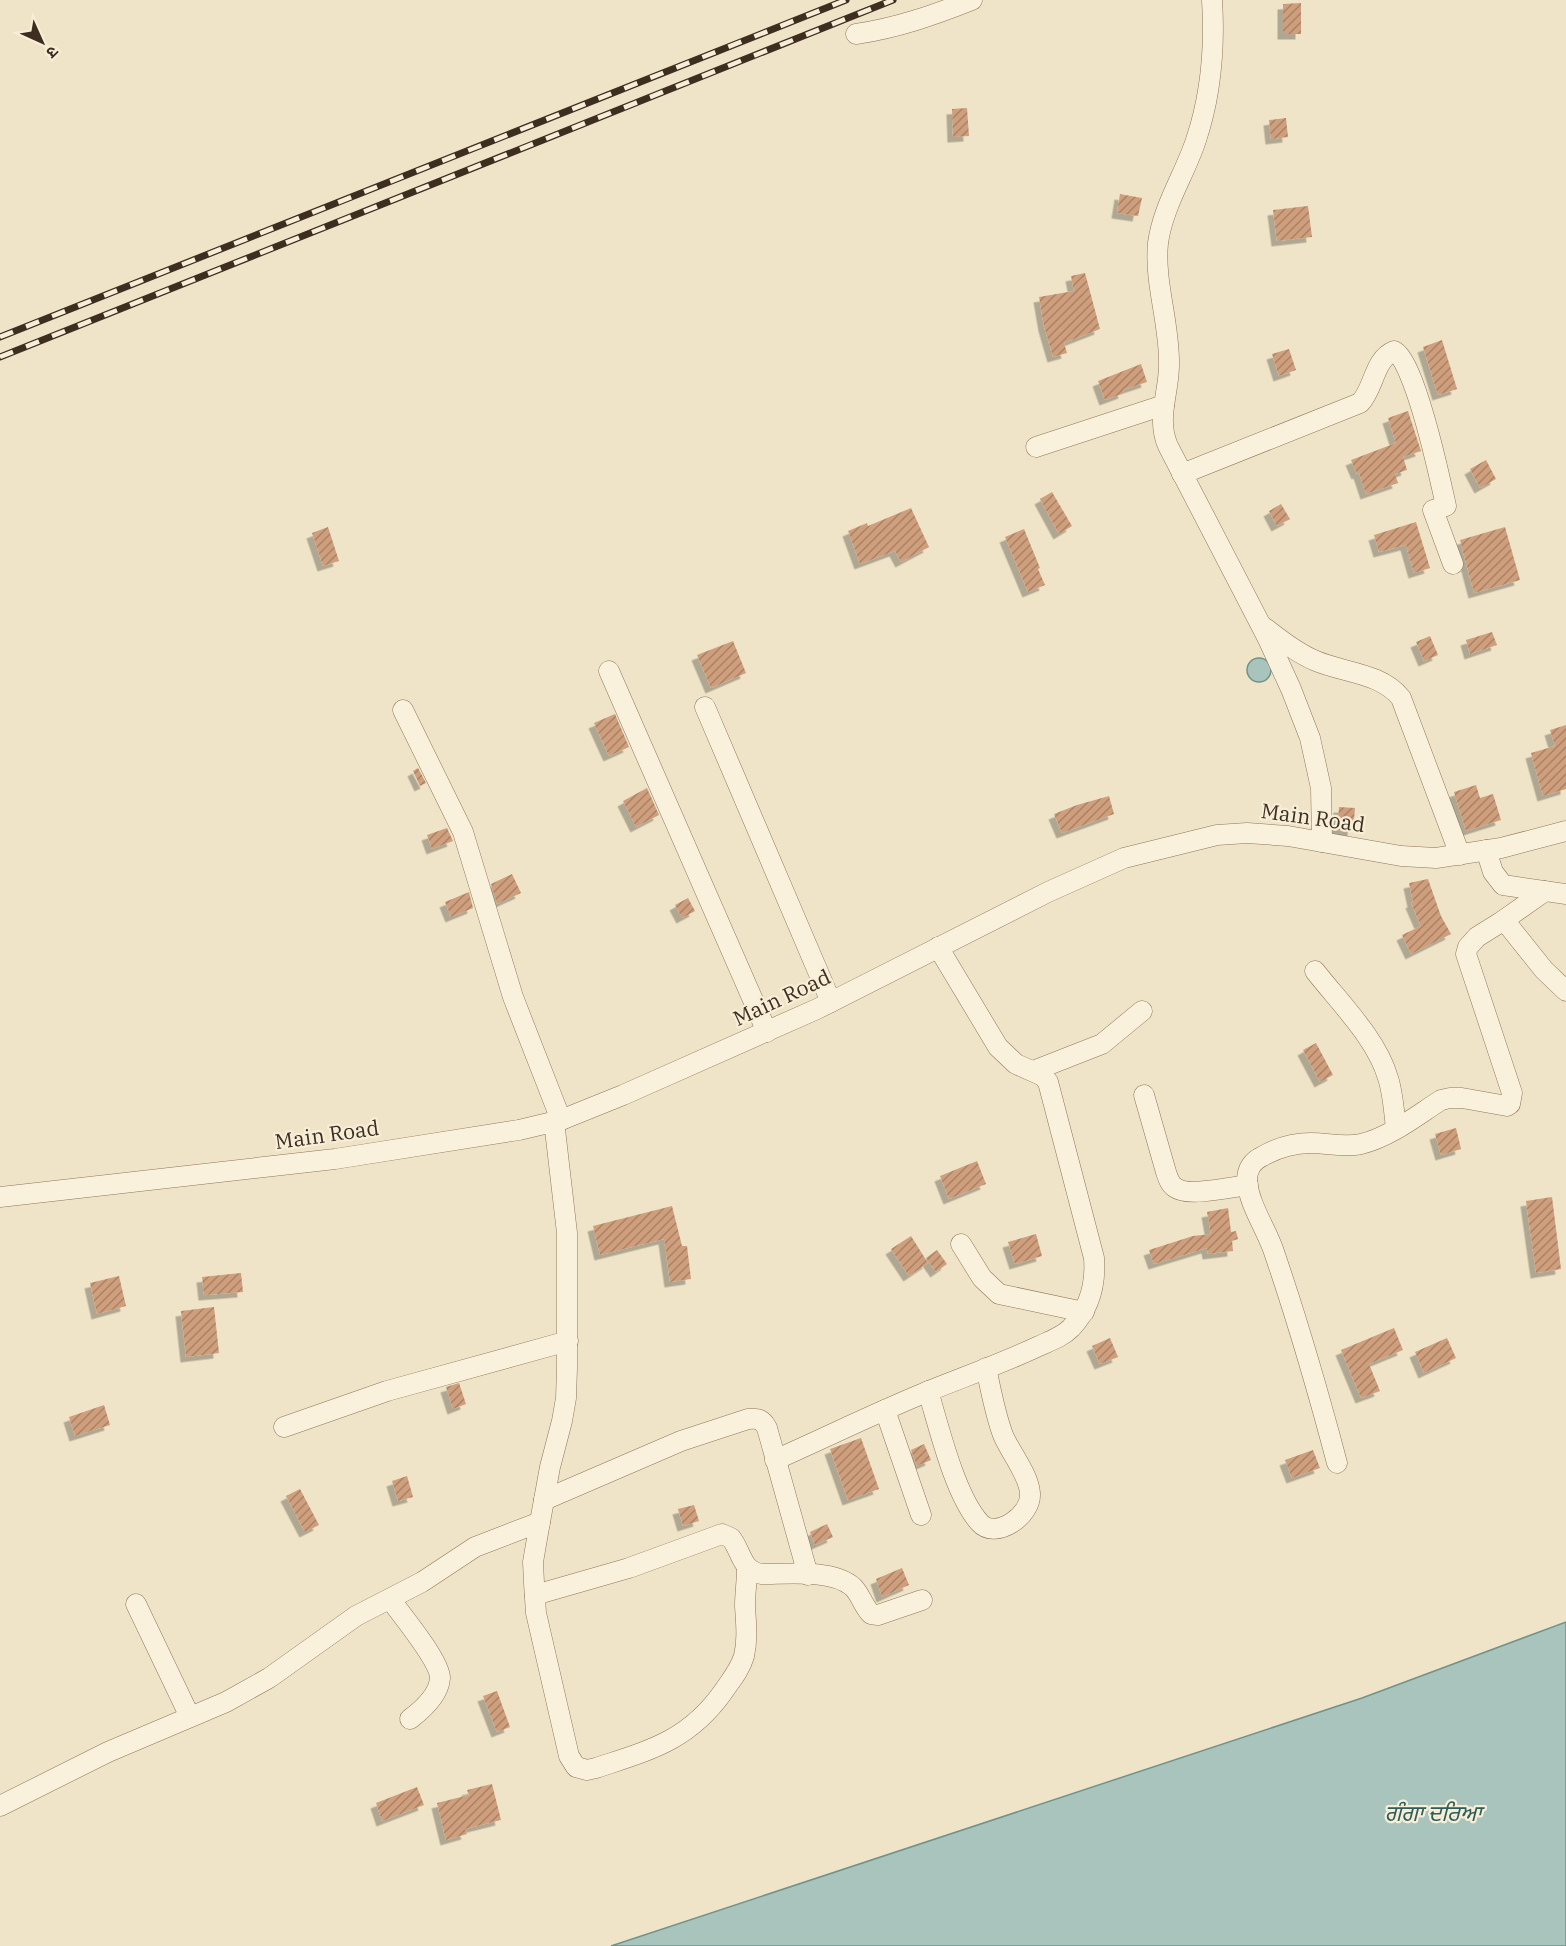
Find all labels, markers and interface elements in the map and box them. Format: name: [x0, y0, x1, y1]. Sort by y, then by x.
north arrow: [12, 12, 72, 72]
text: उ: [42, 42, 63, 63]
street label: Main Road: [1259, 796, 1367, 838]
street label: Main Road: [728, 962, 835, 1032]
street label: Main Road: [273, 1113, 381, 1155]
water label: ਗੰਗਾ ਦਰਿਆ: [1385, 1798, 1486, 1827]

